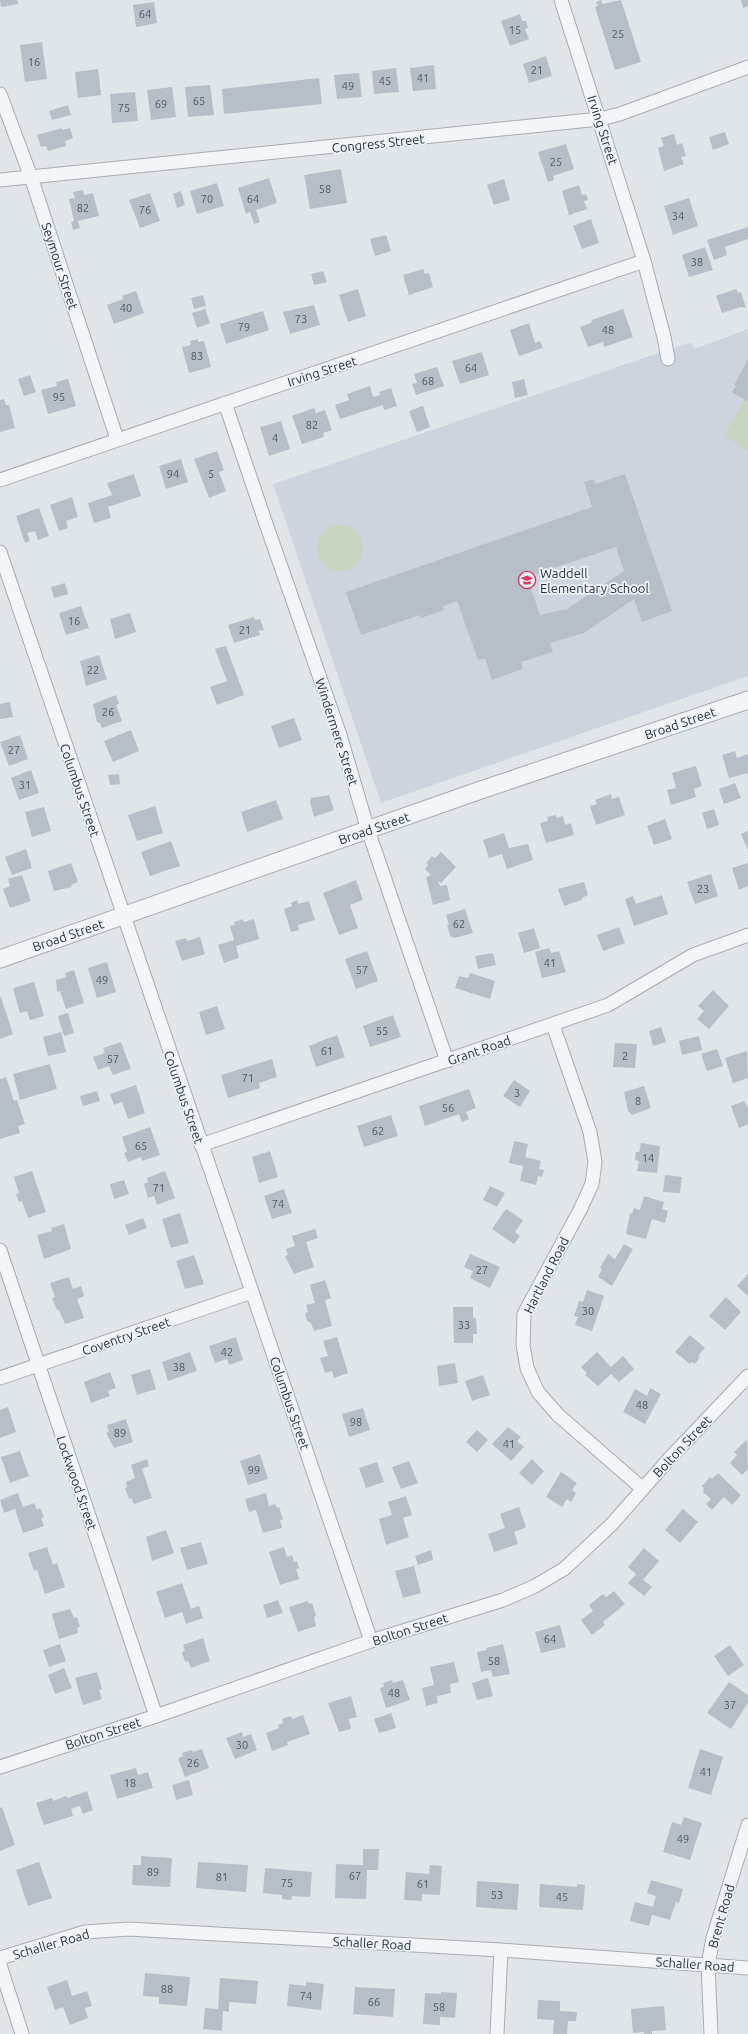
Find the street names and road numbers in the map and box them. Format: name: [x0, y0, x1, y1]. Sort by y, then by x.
street label: Irving Street: [585, 93, 621, 167]
street label: Congress Street: [331, 131, 425, 155]
street label: Seymour Street: [39, 221, 81, 311]
street label: Irving Street: [285, 353, 359, 389]
street label: Windermere Street: [313, 676, 361, 788]
street label: Broad Street: [643, 704, 717, 742]
street label: Columbus Street: [57, 742, 103, 838]
street label: Broad Street: [337, 809, 411, 847]
street label: Broad Street: [31, 916, 105, 954]
street label: Grant Road: [446, 1033, 512, 1067]
street label: Columbus Street: [161, 1049, 207, 1145]
street label: Hartland Road: [521, 1234, 571, 1316]
street label: Coventry Street: [80, 1314, 172, 1358]
street label: Columbus Street: [267, 1355, 313, 1451]
street label: Bolton Street: [650, 1412, 714, 1480]
street label: Lockwood Street: [54, 1434, 100, 1532]
street label: Bolton Street: [370, 1610, 450, 1648]
street label: Bolton Street: [63, 1714, 143, 1752]
street label: Brent Road: [705, 1882, 737, 1950]
street label: Schaller Road: [11, 1926, 91, 1962]
street label: Schaller Road: [332, 1934, 412, 1952]
street label: Schaller Road: [655, 1954, 735, 1974]

